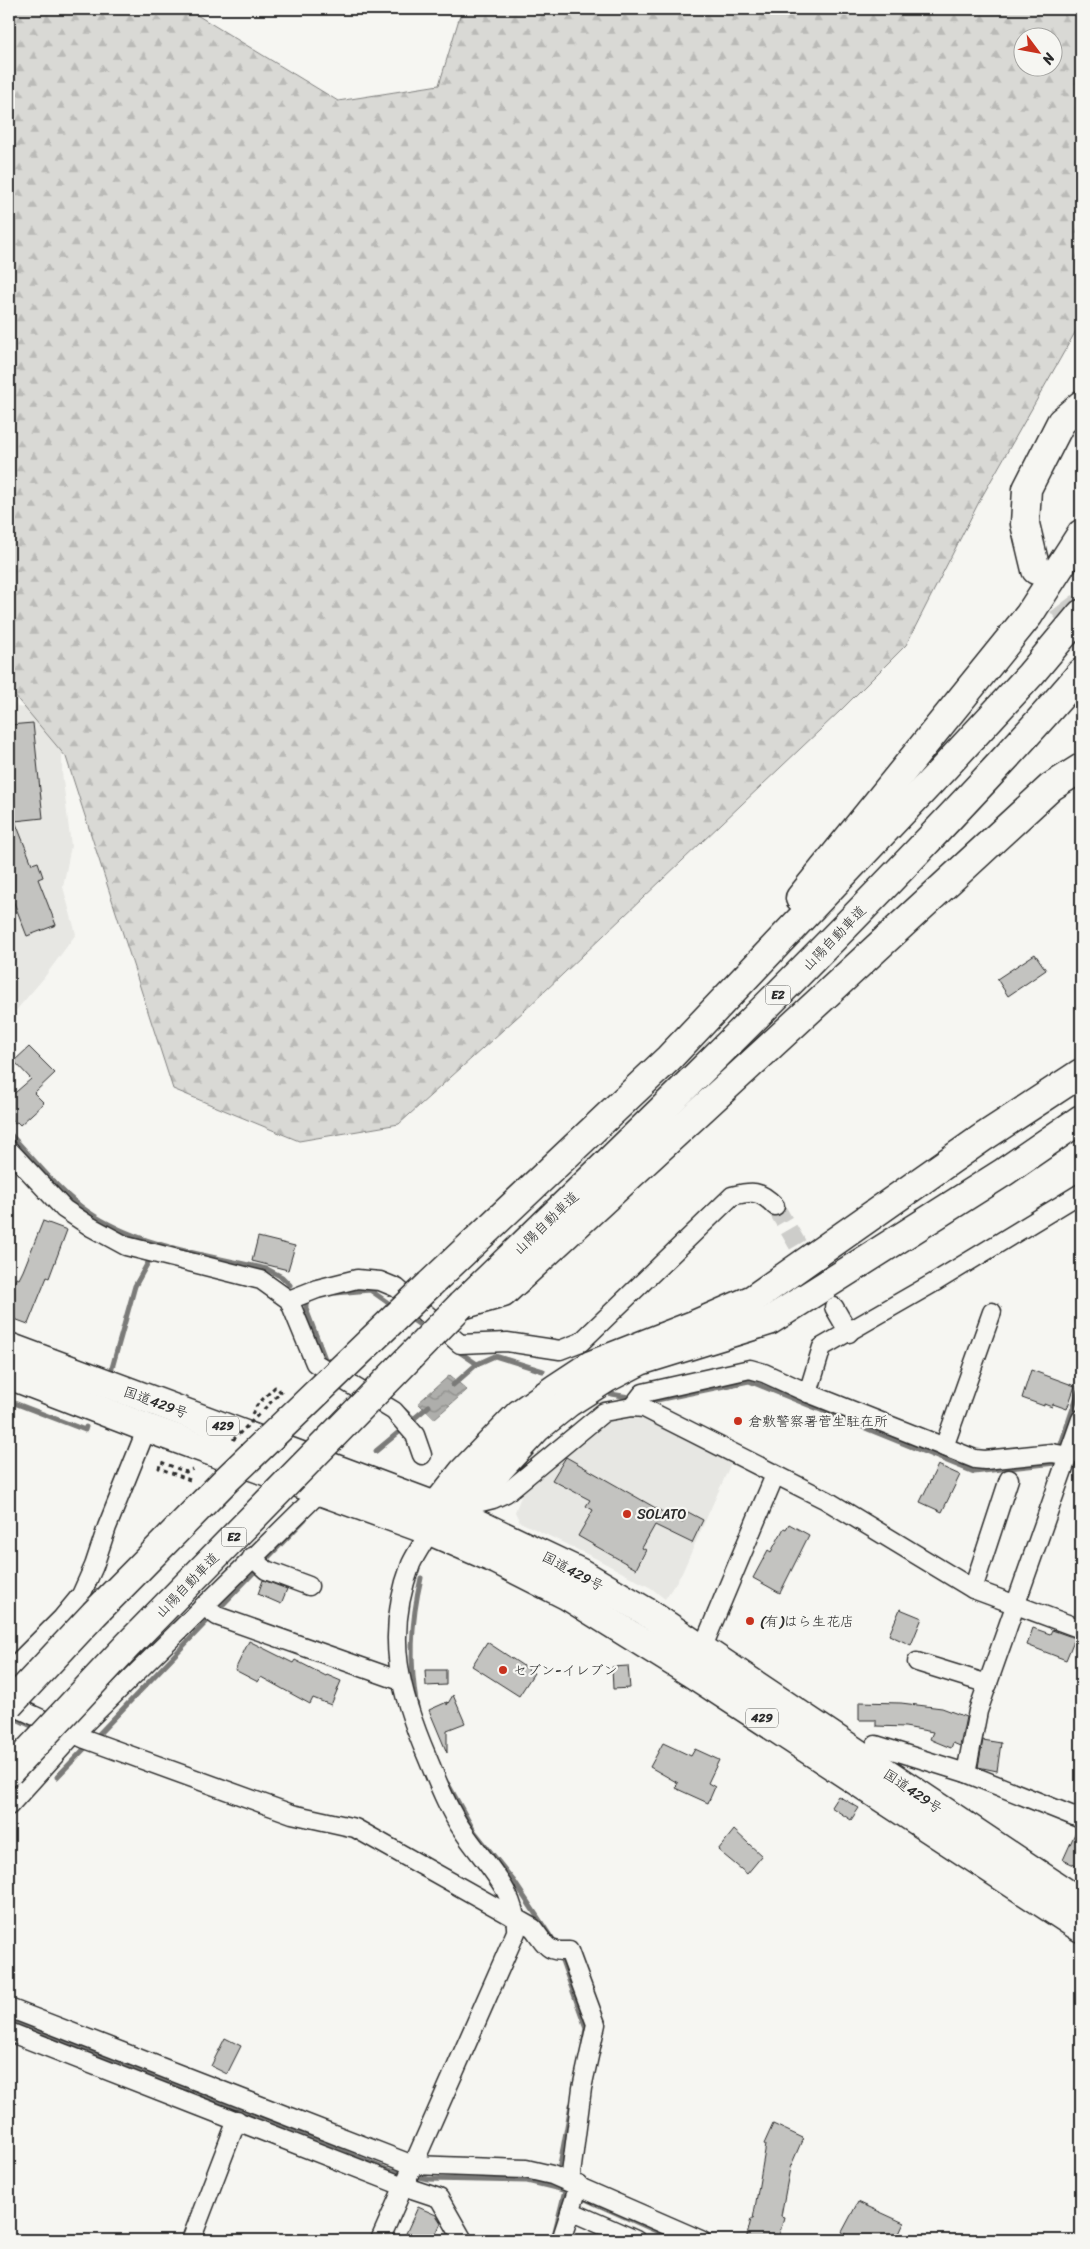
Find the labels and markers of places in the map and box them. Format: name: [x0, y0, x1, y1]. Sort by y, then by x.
place label: 倉敷警察署菅生駐在所: [748, 1409, 888, 1434]
marker: 倉敷警察署菅生駐在所: [732, 1415, 744, 1427]
place label: SOLATO: [637, 1502, 686, 1527]
marker: SOLATO: [621, 1508, 633, 1520]
place label: (有)はら生花店: [760, 1609, 854, 1634]
marker: (有)はら生花店: [744, 1615, 756, 1627]
place label: セブン-イレブン: [513, 1658, 618, 1683]
marker: セブン-イレブン: [497, 1664, 509, 1676]

